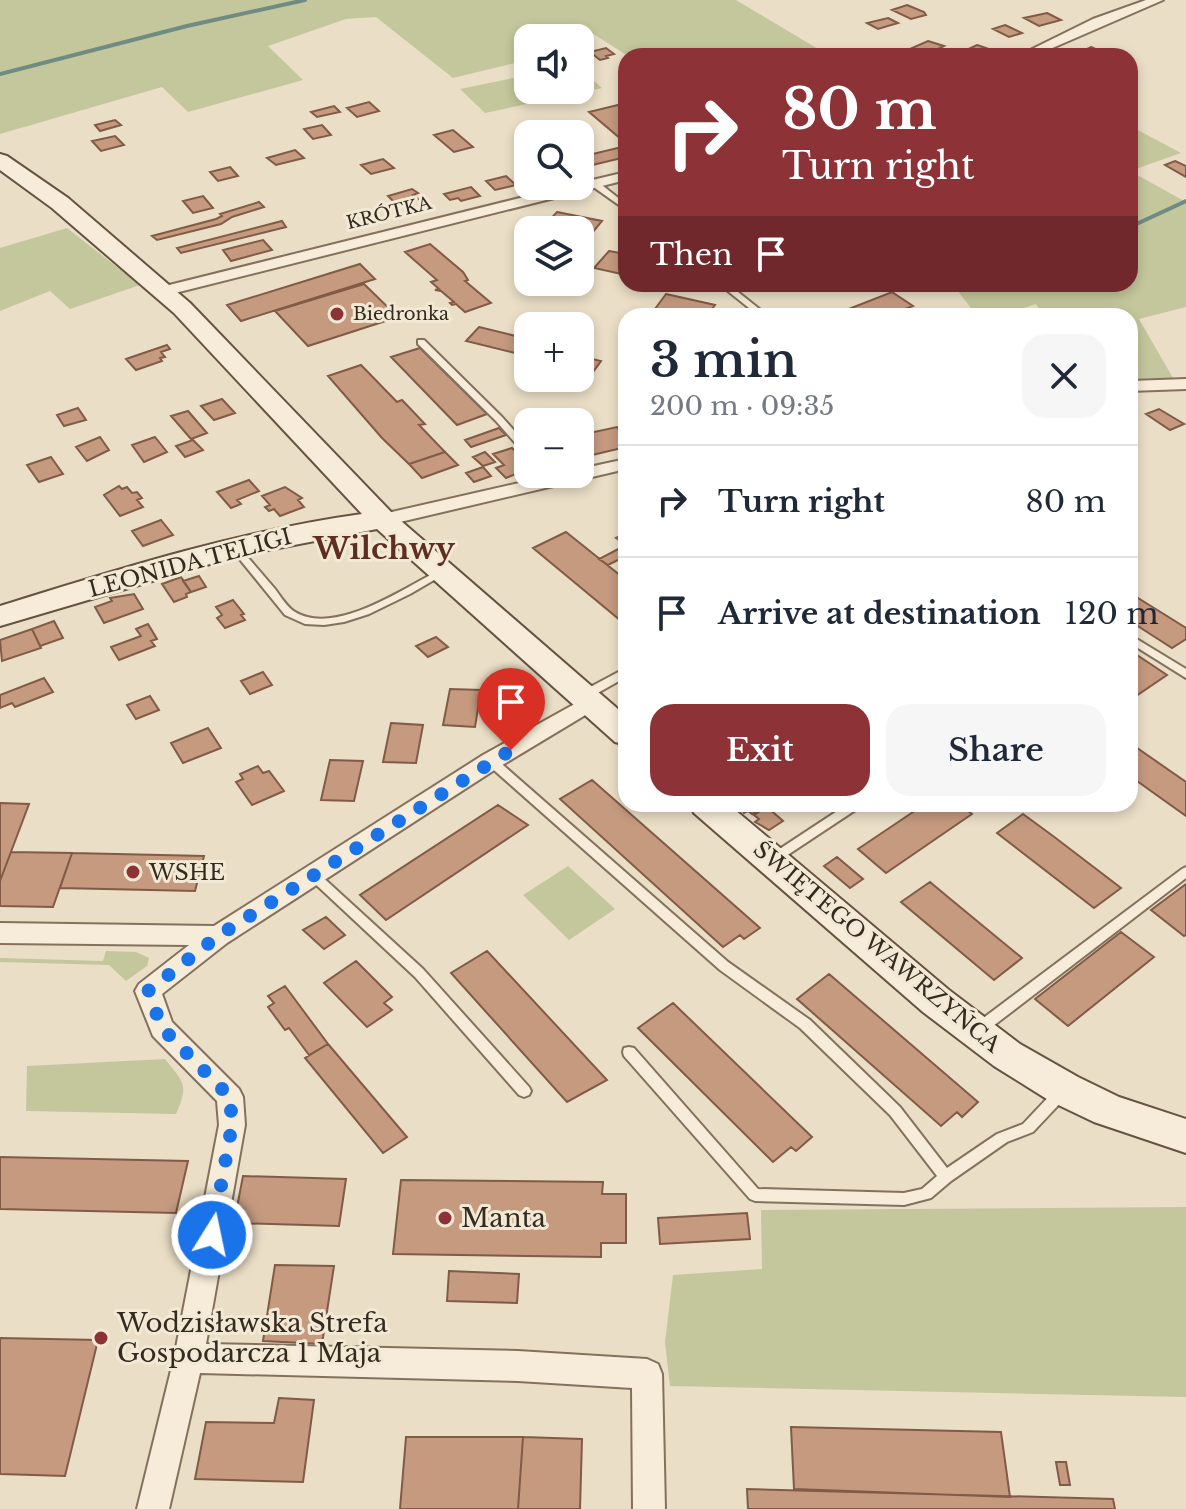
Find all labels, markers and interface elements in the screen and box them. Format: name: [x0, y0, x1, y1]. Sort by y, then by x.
map controls: [514, 24, 594, 488]
button: sound: [514, 24, 594, 104]
text: 80 m: [782, 75, 937, 144]
icon: right: [650, 80, 754, 184]
button: search: [514, 120, 594, 200]
text: Turn right: [782, 144, 975, 189]
street label: KRÓTKA: [344, 191, 435, 234]
button: layers: [514, 216, 594, 296]
icon: arrive: [749, 232, 793, 276]
text: Then: [650, 236, 733, 273]
place label: Biedronka: [353, 303, 449, 325]
marker: Biedronka: [328, 305, 346, 323]
button: +: [514, 312, 594, 392]
text: 3 min: [650, 330, 797, 390]
button: close: [1022, 334, 1106, 418]
text: 200 m · 09:35: [650, 390, 834, 422]
button: −: [514, 408, 594, 488]
icon: right: [650, 479, 694, 523]
text: Turn right: [718, 483, 885, 520]
text: 80 m: [1026, 483, 1106, 520]
street label: LEONIDA TELIGI: [86, 523, 294, 603]
district label: Wilchwy: [312, 530, 455, 567]
icon: arrive: [650, 591, 694, 635]
text: Arrive at destination: [718, 595, 1041, 632]
text: 120 m: [1065, 595, 1159, 632]
pin: [477, 668, 545, 750]
icon: arrive: [489, 680, 533, 724]
button: Exit: [650, 704, 870, 796]
button: Share: [886, 704, 1106, 796]
street label: ŚWIĘTEGO WAWRZYŃCA: [748, 835, 1007, 1059]
place label: WSHE: [148, 859, 225, 886]
marker: WSHE: [124, 863, 142, 881]
position arrow: [170, 1193, 254, 1277]
place label: Manta: [461, 1202, 546, 1234]
marker: Manta: [436, 1209, 454, 1227]
place label: Wodzisławska Strefa Gospodarcza 1 Maja: [116, 1307, 388, 1369]
marker: Wodzisławska Strefa Gospodarcza 1 Maja: [92, 1329, 110, 1347]

